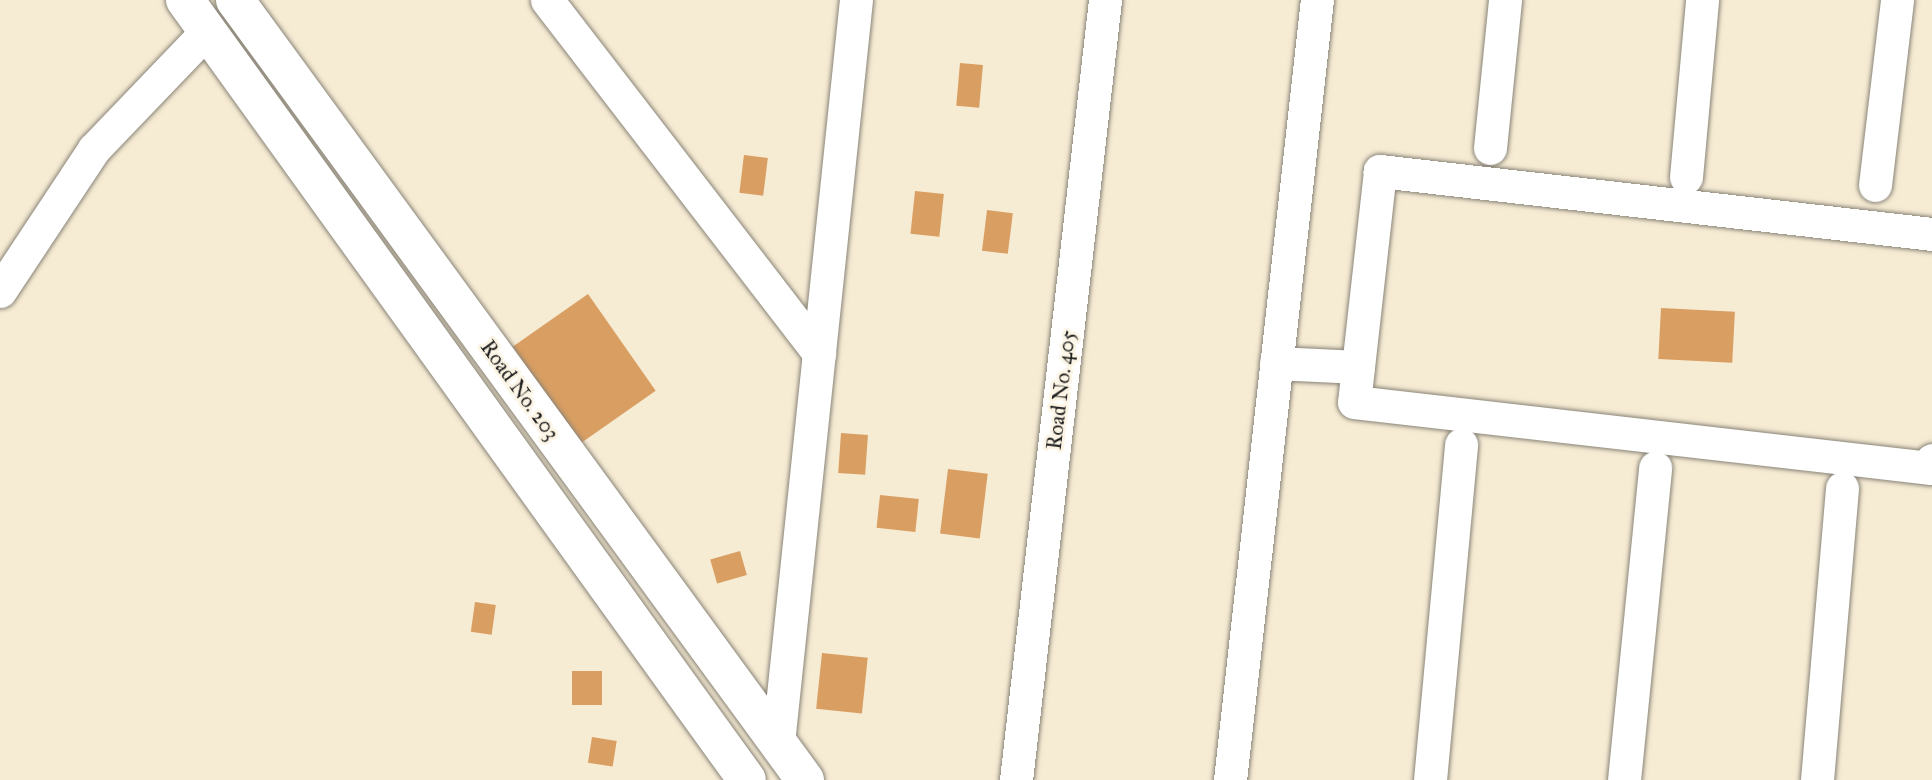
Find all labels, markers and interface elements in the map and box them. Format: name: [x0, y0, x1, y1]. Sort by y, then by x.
street label: Road No. 405: [1041, 329, 1081, 451]
street label: Road No. 203: [475, 335, 565, 445]

